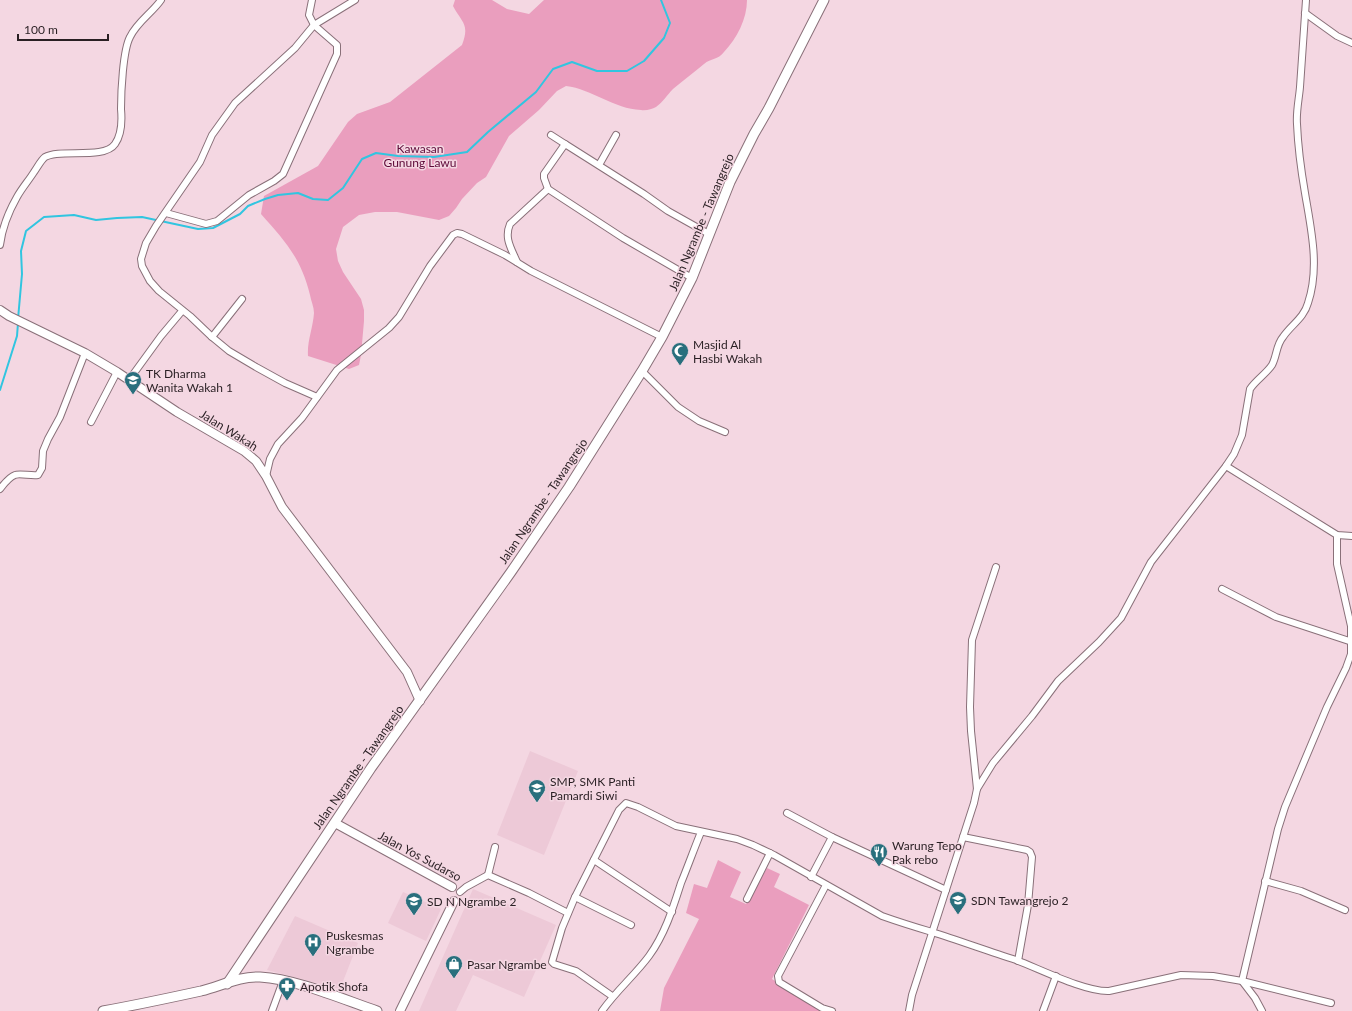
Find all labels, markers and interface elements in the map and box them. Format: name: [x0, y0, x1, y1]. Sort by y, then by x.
scale bar: [18, 16, 108, 42]
text: 100 m: [24, 22, 58, 37]
park label: Kawasan Gunung Lawu: [384, 141, 456, 170]
street label: Jalan Ngrambe - Tawangrejo: [665, 151, 737, 293]
place label: Masjid Al Hasbi Wakah: [693, 337, 762, 366]
mosque icon: Masjid Al Hasbi Wakah: [670, 341, 690, 366]
place label: TK Dharma Wanita Wakah 1: [146, 366, 233, 395]
school or university icon: TK Dharma Wanita Wakah 1: [123, 370, 143, 395]
street label: Jalan Wakah: [197, 406, 261, 454]
street label: Jalan Ngrambe - Tawangrejo: [495, 435, 591, 567]
street label: Jalan Ngrambe - Tawangrejo: [309, 702, 407, 832]
place label: SMP, SMK Panti Pamardi Siwi: [550, 774, 635, 803]
school or university icon: SMP, SMK Panti Pamardi Siwi: [527, 778, 547, 803]
street label: Jalan Yos Sudarso: [376, 828, 464, 884]
place label: Warung Tepo Pak rebo: [892, 838, 962, 867]
restaurant icon: Warung Tepo Pak rebo: [869, 842, 889, 867]
school or university icon: SDN Tawangrejo 2: [948, 890, 968, 915]
school or university icon: SD N Ngrambe 2: [404, 891, 424, 916]
place label: SDN Tawangrejo 2: [971, 893, 1069, 908]
place label: SD N Ngrambe 2: [427, 894, 516, 909]
place label: Puskesmas Ngrambe: [326, 928, 383, 957]
hospital icon: Puskesmas Ngrambe: [303, 932, 323, 957]
shop icon: Pasar Ngrambe: [444, 954, 464, 979]
place label: Pasar Ngrambe: [467, 957, 547, 972]
pharmacy icon: Apotik Shofa: [277, 976, 297, 1001]
place label: Apotik Shofa: [300, 979, 368, 994]

